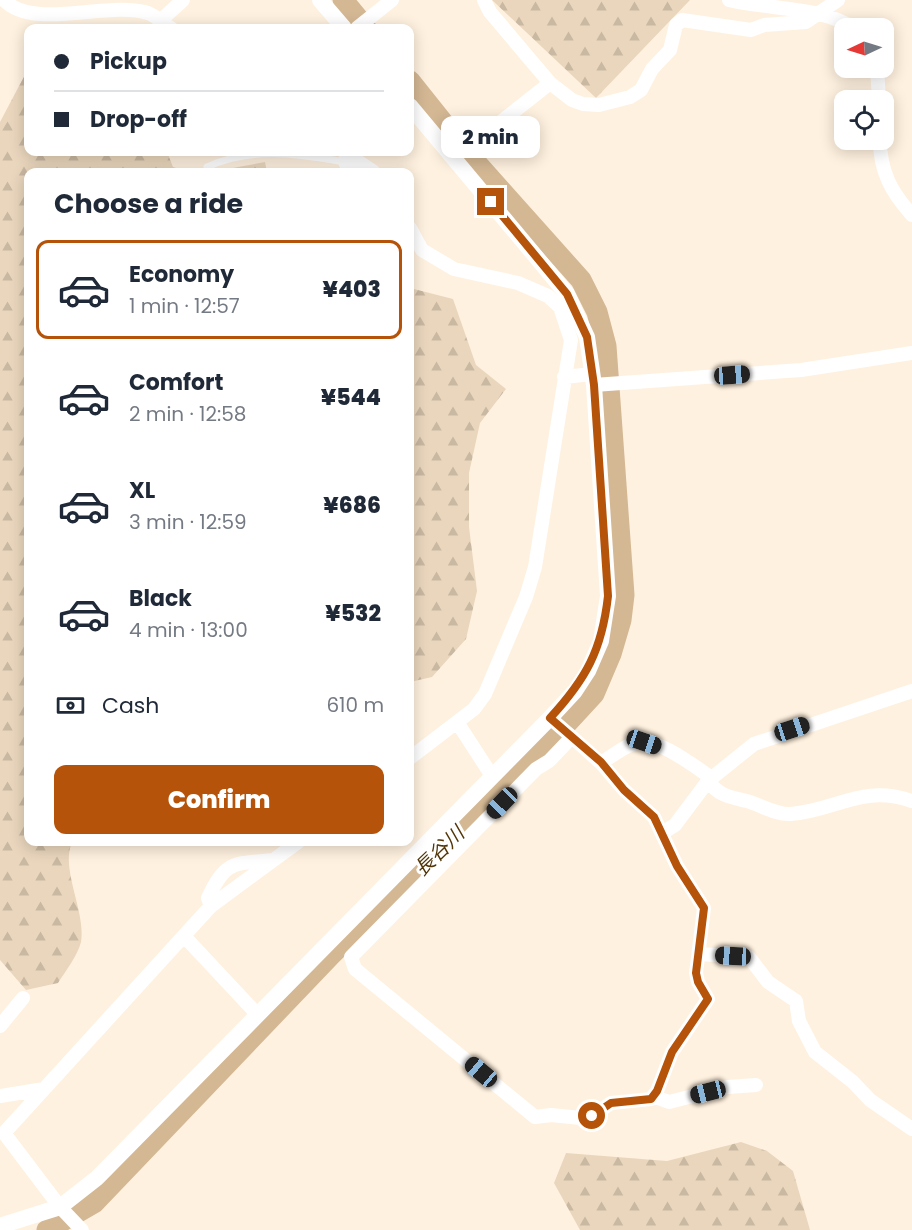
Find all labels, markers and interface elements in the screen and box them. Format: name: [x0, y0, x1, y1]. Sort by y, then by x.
north arrow: [834, 18, 894, 78]
map controls: [834, 18, 894, 150]
text: Pickup: [90, 46, 167, 77]
button: locate: [834, 90, 894, 150]
text: Drop-off: [90, 104, 187, 135]
callout: 2 min: [442, 115, 540, 157]
text: 2 min: [462, 123, 519, 151]
text: Choose a ride: [54, 185, 243, 222]
route end: [477, 188, 504, 215]
text: Economy: [129, 259, 234, 290]
icon: car: [57, 263, 111, 317]
text: ¥403: [323, 274, 381, 305]
text: 1 min · 12:57: [129, 292, 240, 320]
car: [713, 365, 751, 385]
text: Comfort: [129, 367, 223, 398]
icon: car: [57, 371, 111, 425]
text: ¥544: [321, 382, 381, 413]
text: 2 min · 12:58: [129, 400, 246, 428]
text: XL: [129, 475, 155, 506]
icon: car: [57, 479, 111, 533]
text: ¥686: [323, 490, 381, 521]
text: 3 min · 12:59: [129, 508, 247, 536]
text: Black: [129, 583, 192, 614]
icon: car: [57, 587, 111, 641]
text: ¥532: [325, 598, 381, 629]
text: 4 min · 13:00: [129, 616, 248, 644]
icon: cash: [54, 689, 87, 722]
text: Cash: [102, 690, 159, 721]
text: 610 m: [326, 691, 384, 719]
car: [772, 715, 812, 743]
car: [624, 728, 664, 756]
button: Confirm: [54, 765, 384, 834]
car: [483, 784, 521, 822]
water label: 長谷川: [408, 819, 472, 882]
car: [715, 946, 751, 966]
car: [461, 1054, 501, 1090]
car: [688, 1079, 728, 1105]
route start: [578, 1102, 605, 1129]

